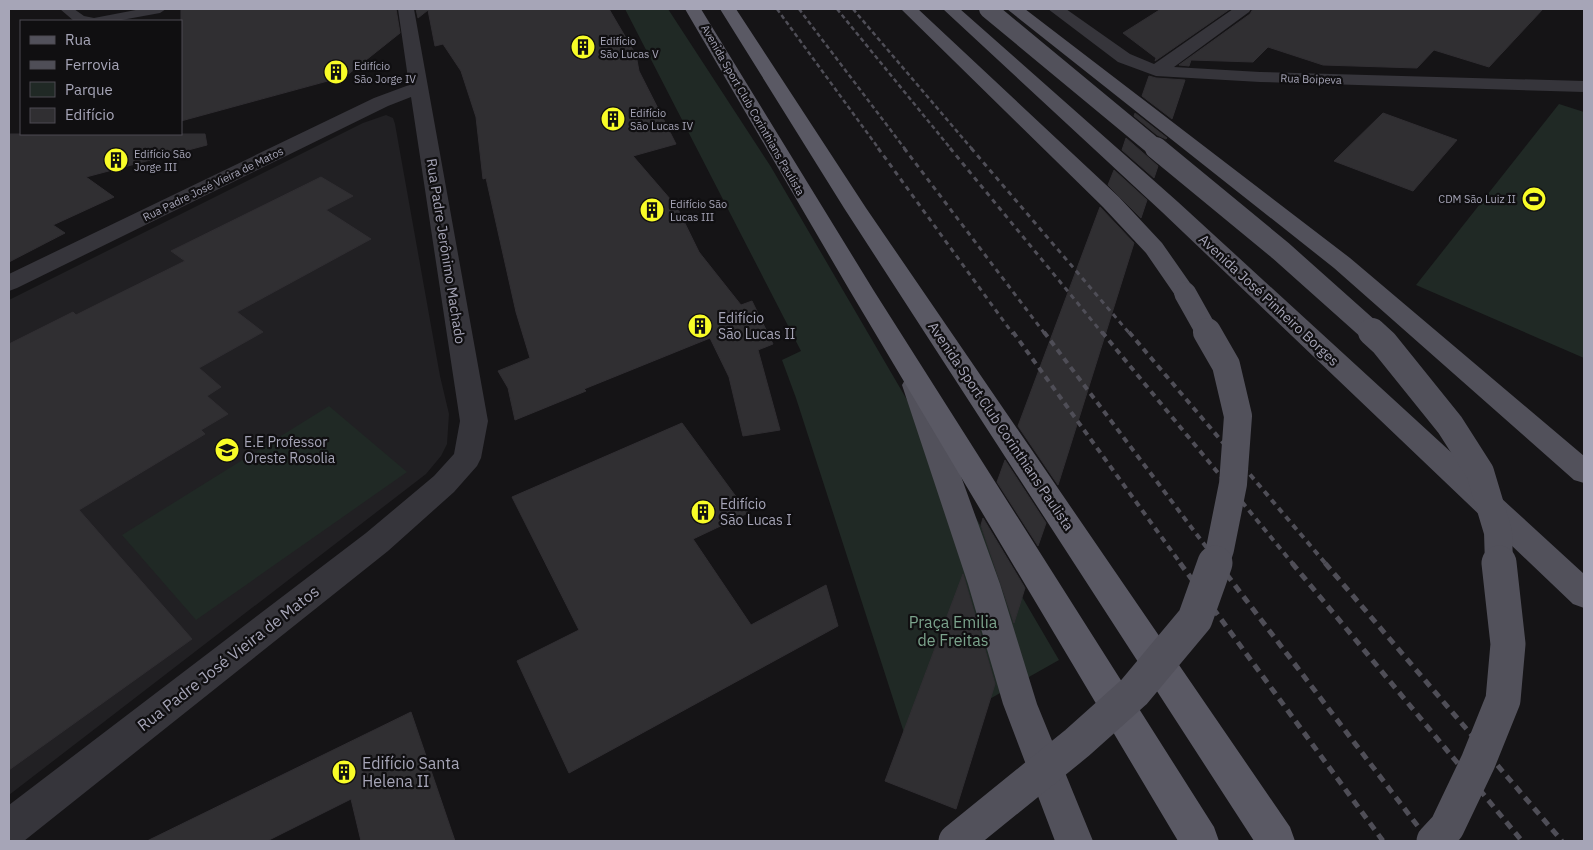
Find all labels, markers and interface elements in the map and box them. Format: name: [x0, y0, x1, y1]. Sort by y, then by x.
legend: [20, 20, 182, 135]
street label: Avenida Sport Club Corinthians Paulista: [698, 22, 808, 198]
text: Rua: [65, 30, 91, 49]
building icon: Edifício São Lucas V: [570, 34, 596, 60]
place label: Edifício São Lucas V: [600, 34, 659, 61]
text: Ferrovia: [65, 55, 120, 74]
building icon: Edifício São Jorge IV: [323, 59, 349, 85]
place label: Edifício São Jorge IV: [354, 59, 416, 86]
street label: Rua Boipeva: [1280, 71, 1342, 87]
text: Parque: [65, 80, 113, 99]
text: Edifício: [65, 105, 114, 124]
building icon: Edifício São Lucas IV: [600, 106, 626, 132]
place label: Edifício São Lucas IV: [630, 106, 693, 133]
street label: Rua Padre José Vieira de Matos: [140, 144, 286, 224]
building icon: Edifício São Jorge III: [103, 147, 129, 173]
place label: Edifício São Jorge III: [134, 147, 191, 174]
street label: Rua Padre Jerônimo Machado: [422, 157, 470, 345]
sports icon: CDM São Luiz II: [1521, 186, 1547, 212]
place label: CDM São Luiz II: [1438, 192, 1516, 206]
building icon: Edifício São Lucas III: [639, 197, 665, 223]
place label: Edifício São Lucas III: [670, 197, 727, 224]
street label: Avenida José Pinheiro Borges: [1195, 230, 1343, 370]
place label: Edifício São Lucas II: [718, 309, 795, 343]
building icon: Edifício São Lucas II: [687, 313, 713, 339]
street label: Avenida Sport Club Corinthians Paulista: [924, 318, 1078, 534]
place label: E.E Professor Oreste Rosolia: [244, 433, 336, 467]
school or university icon: E.E Professor Oreste Rosolia: [214, 437, 240, 463]
place label: Edifício São Lucas I: [720, 495, 792, 529]
building icon: Edifício São Lucas I: [690, 499, 716, 525]
street label: Rua Padre José Vieira de Matos: [133, 581, 323, 735]
park label: Praça Emilia de Freitas: [909, 612, 998, 650]
place label: Edifício Santa Helena II: [362, 753, 460, 791]
building icon: Edifício Santa Helena II: [331, 759, 357, 785]

